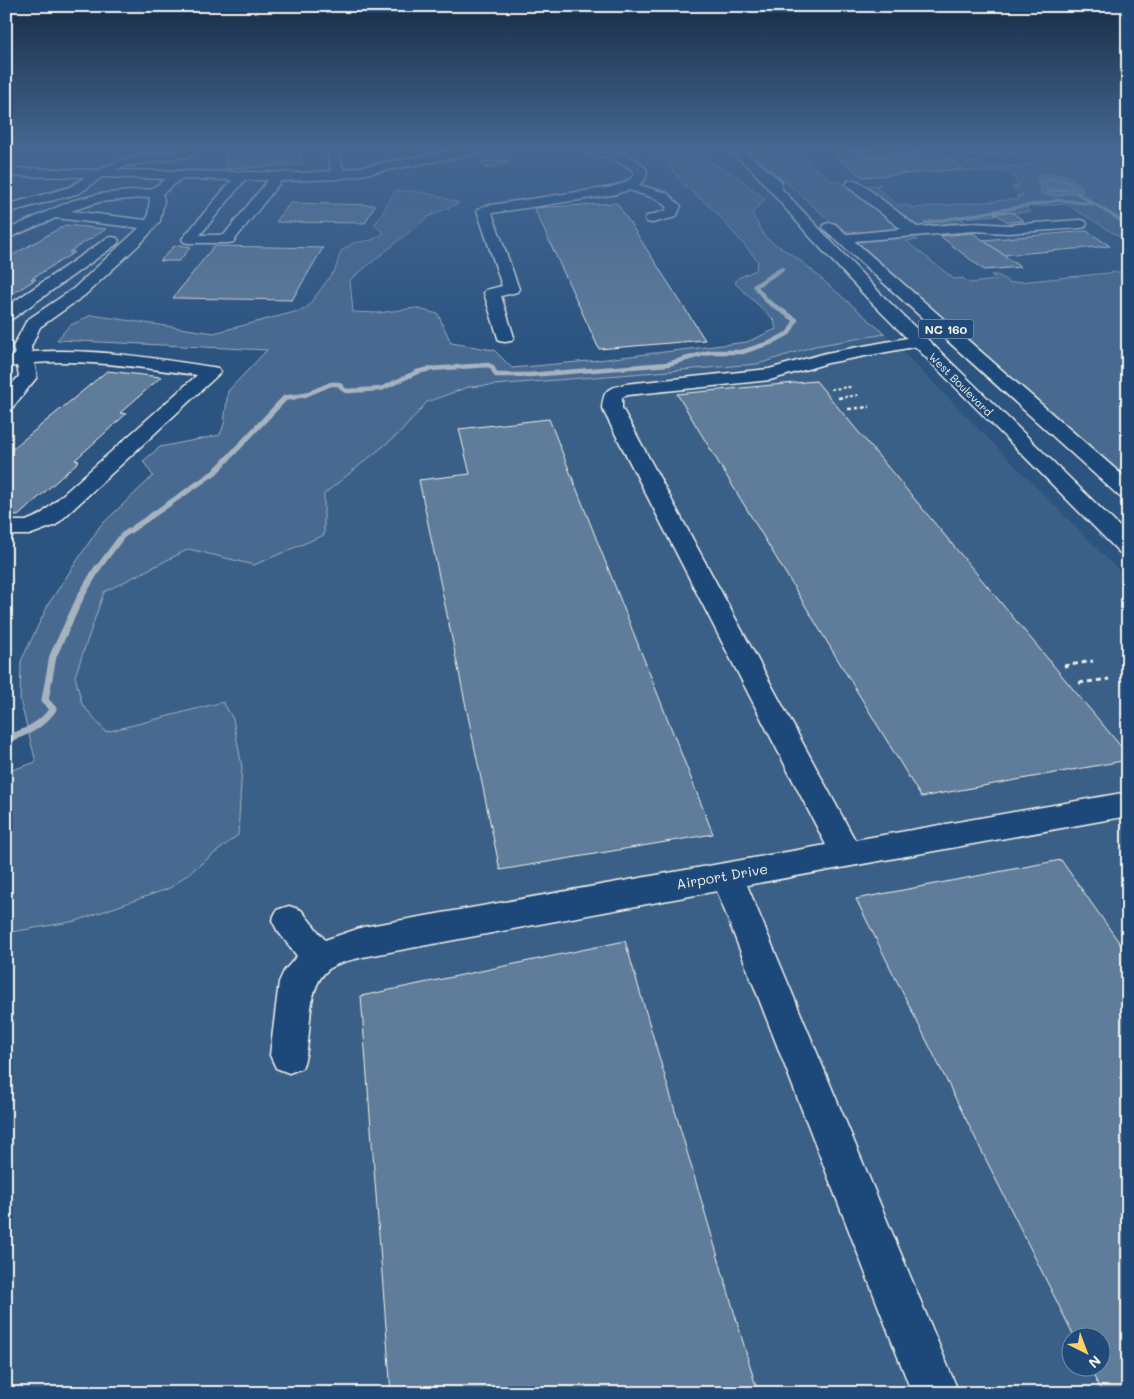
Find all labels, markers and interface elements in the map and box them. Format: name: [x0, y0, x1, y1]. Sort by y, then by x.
road number: NC 160: [918, 320, 974, 338]
street label: West Boulevard: [926, 349, 996, 419]
street label: Airport Drive: [675, 859, 769, 893]
north arrow: [1062, 1326, 1112, 1376]
text: N: [1085, 1351, 1105, 1373]

